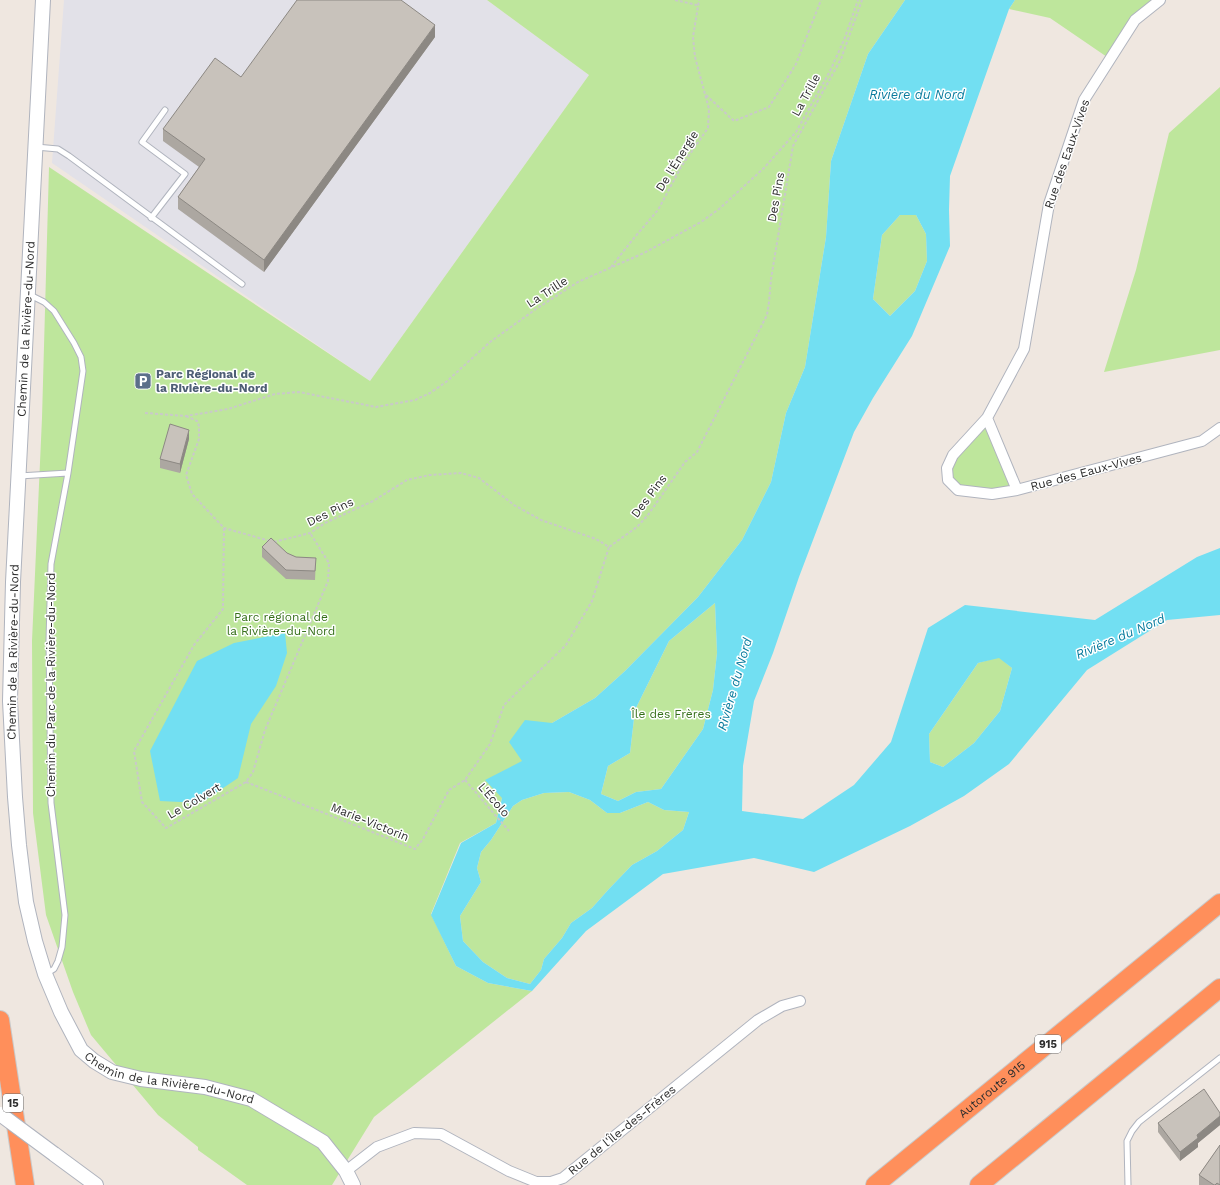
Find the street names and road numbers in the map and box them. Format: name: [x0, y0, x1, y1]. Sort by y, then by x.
street label: La Trille: [789, 71, 823, 119]
street label: Rue des Eaux-Vives: [1042, 97, 1092, 211]
street label: De l'Énergie: [653, 128, 701, 194]
street label: Des Pins: [765, 171, 787, 223]
street label: Chemin de la Rivière-du-Nord: [14, 241, 38, 417]
street label: La Trille: [524, 274, 570, 310]
street label: Rue des Eaux-Vives: [1029, 450, 1143, 494]
street label: Des Pins: [628, 472, 670, 520]
street label: Des Pins: [304, 495, 356, 529]
street label: Chemin de la Rivière-du-Nord: [4, 564, 22, 740]
street label: Chemin du Parc de la Rivière-du-Nord: [44, 573, 58, 797]
street label: Le Colvert: [165, 780, 223, 822]
street label: L'Écolo: [475, 780, 513, 820]
street label: Marie-Victorin: [329, 800, 411, 844]
road number: 915: [1035, 1035, 1061, 1053]
street label: Chemin de la Rivière-du-Nord: [82, 1049, 256, 1107]
street label: Autoroute 915: [956, 1058, 1028, 1121]
street label: Rue de l'Île-des-Frères: [565, 1082, 679, 1178]
road number: 15: [3, 1094, 23, 1112]

